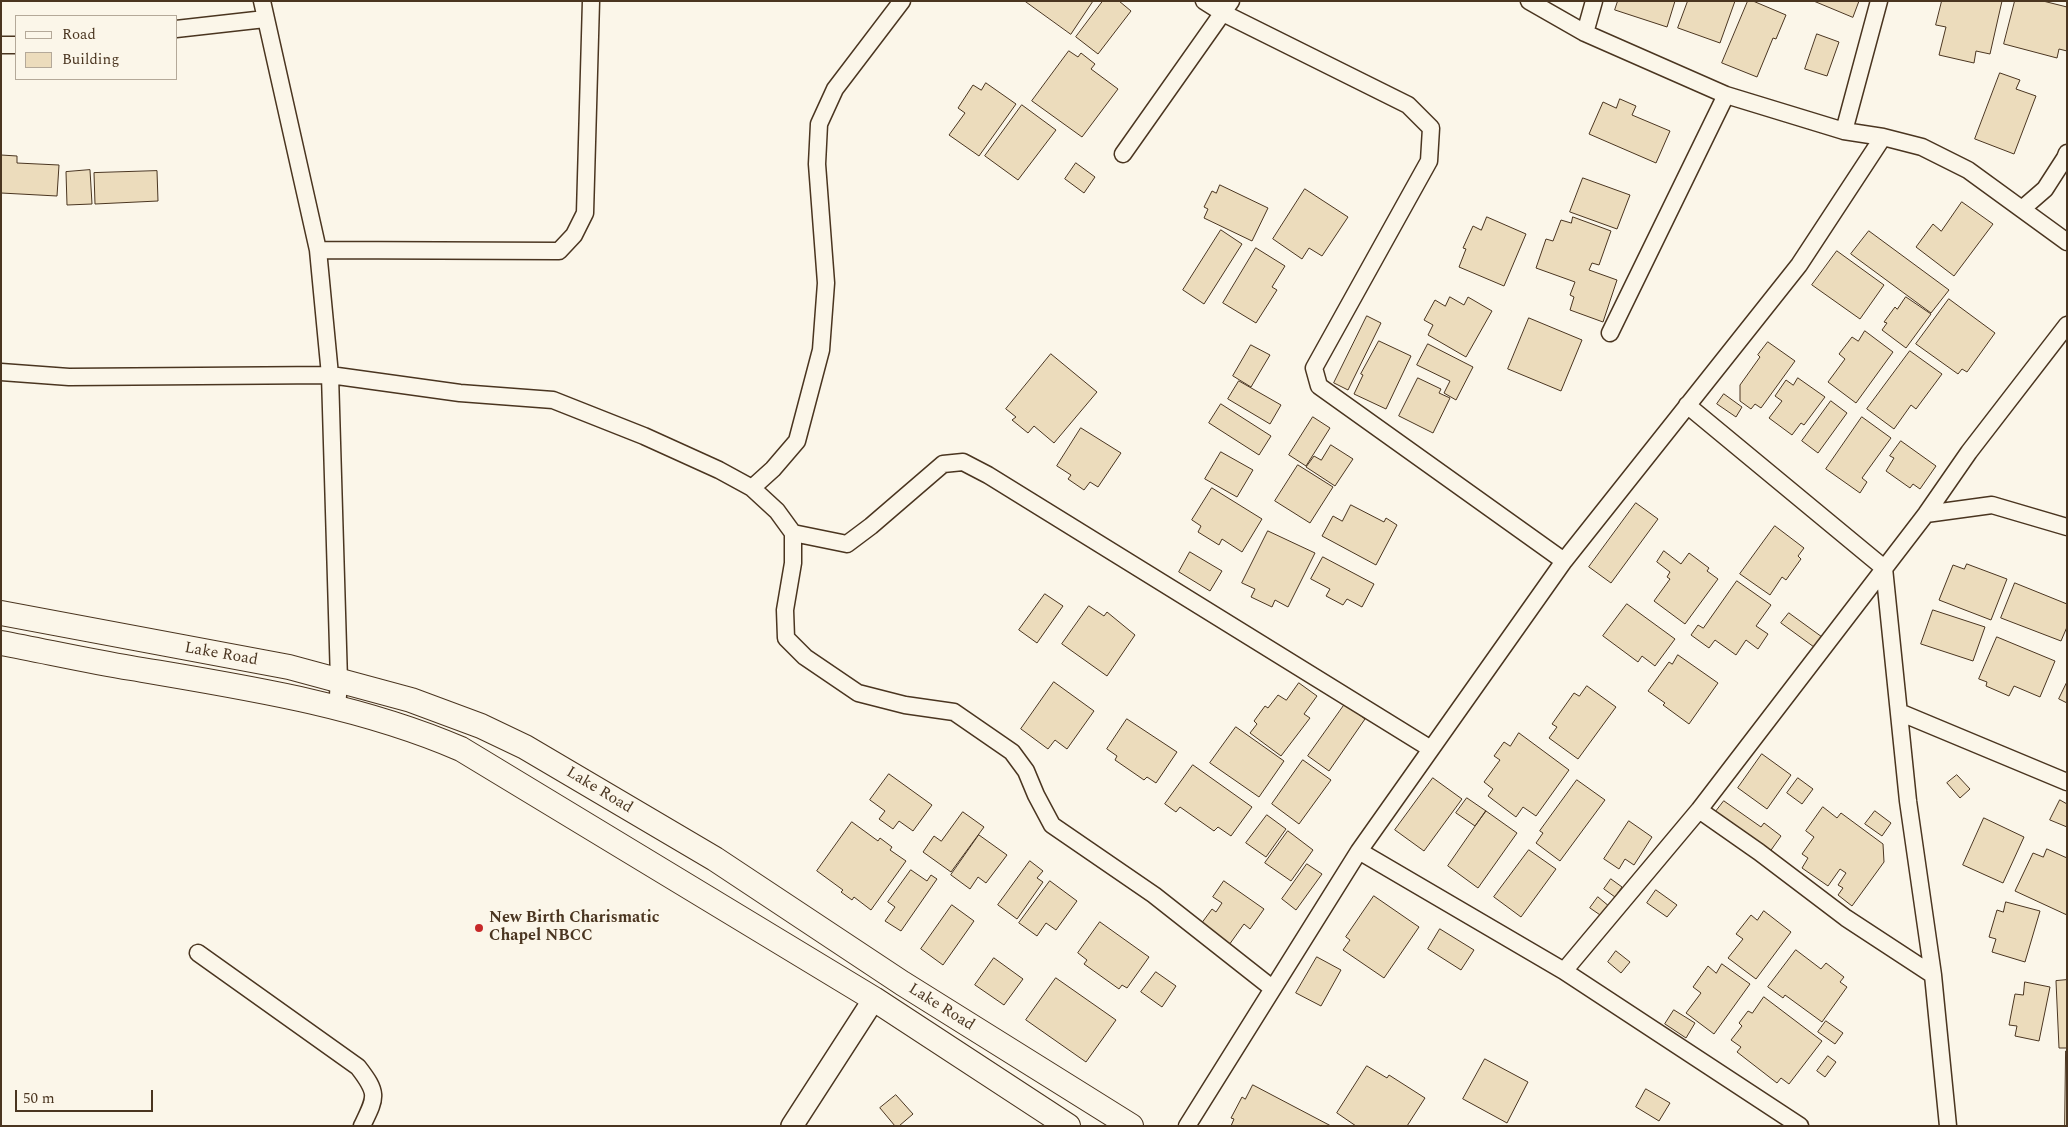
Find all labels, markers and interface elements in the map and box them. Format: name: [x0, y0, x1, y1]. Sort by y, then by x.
legend: [15, 15, 178, 80]
text: Road: [62, 23, 96, 46]
text: Building: [62, 48, 119, 71]
street label: Lake Road: [183, 639, 259, 671]
street label: Lake Road: [562, 764, 636, 818]
place label: New Birth Charismatic Chapel NBCC: [489, 909, 660, 947]
marker: New Birth Charismatic Chapel NBCC: [473, 922, 485, 934]
street label: Lake Road: [904, 980, 978, 1036]
scale bar: [18, 1080, 155, 1112]
text: 50 m: [23, 1087, 55, 1110]

